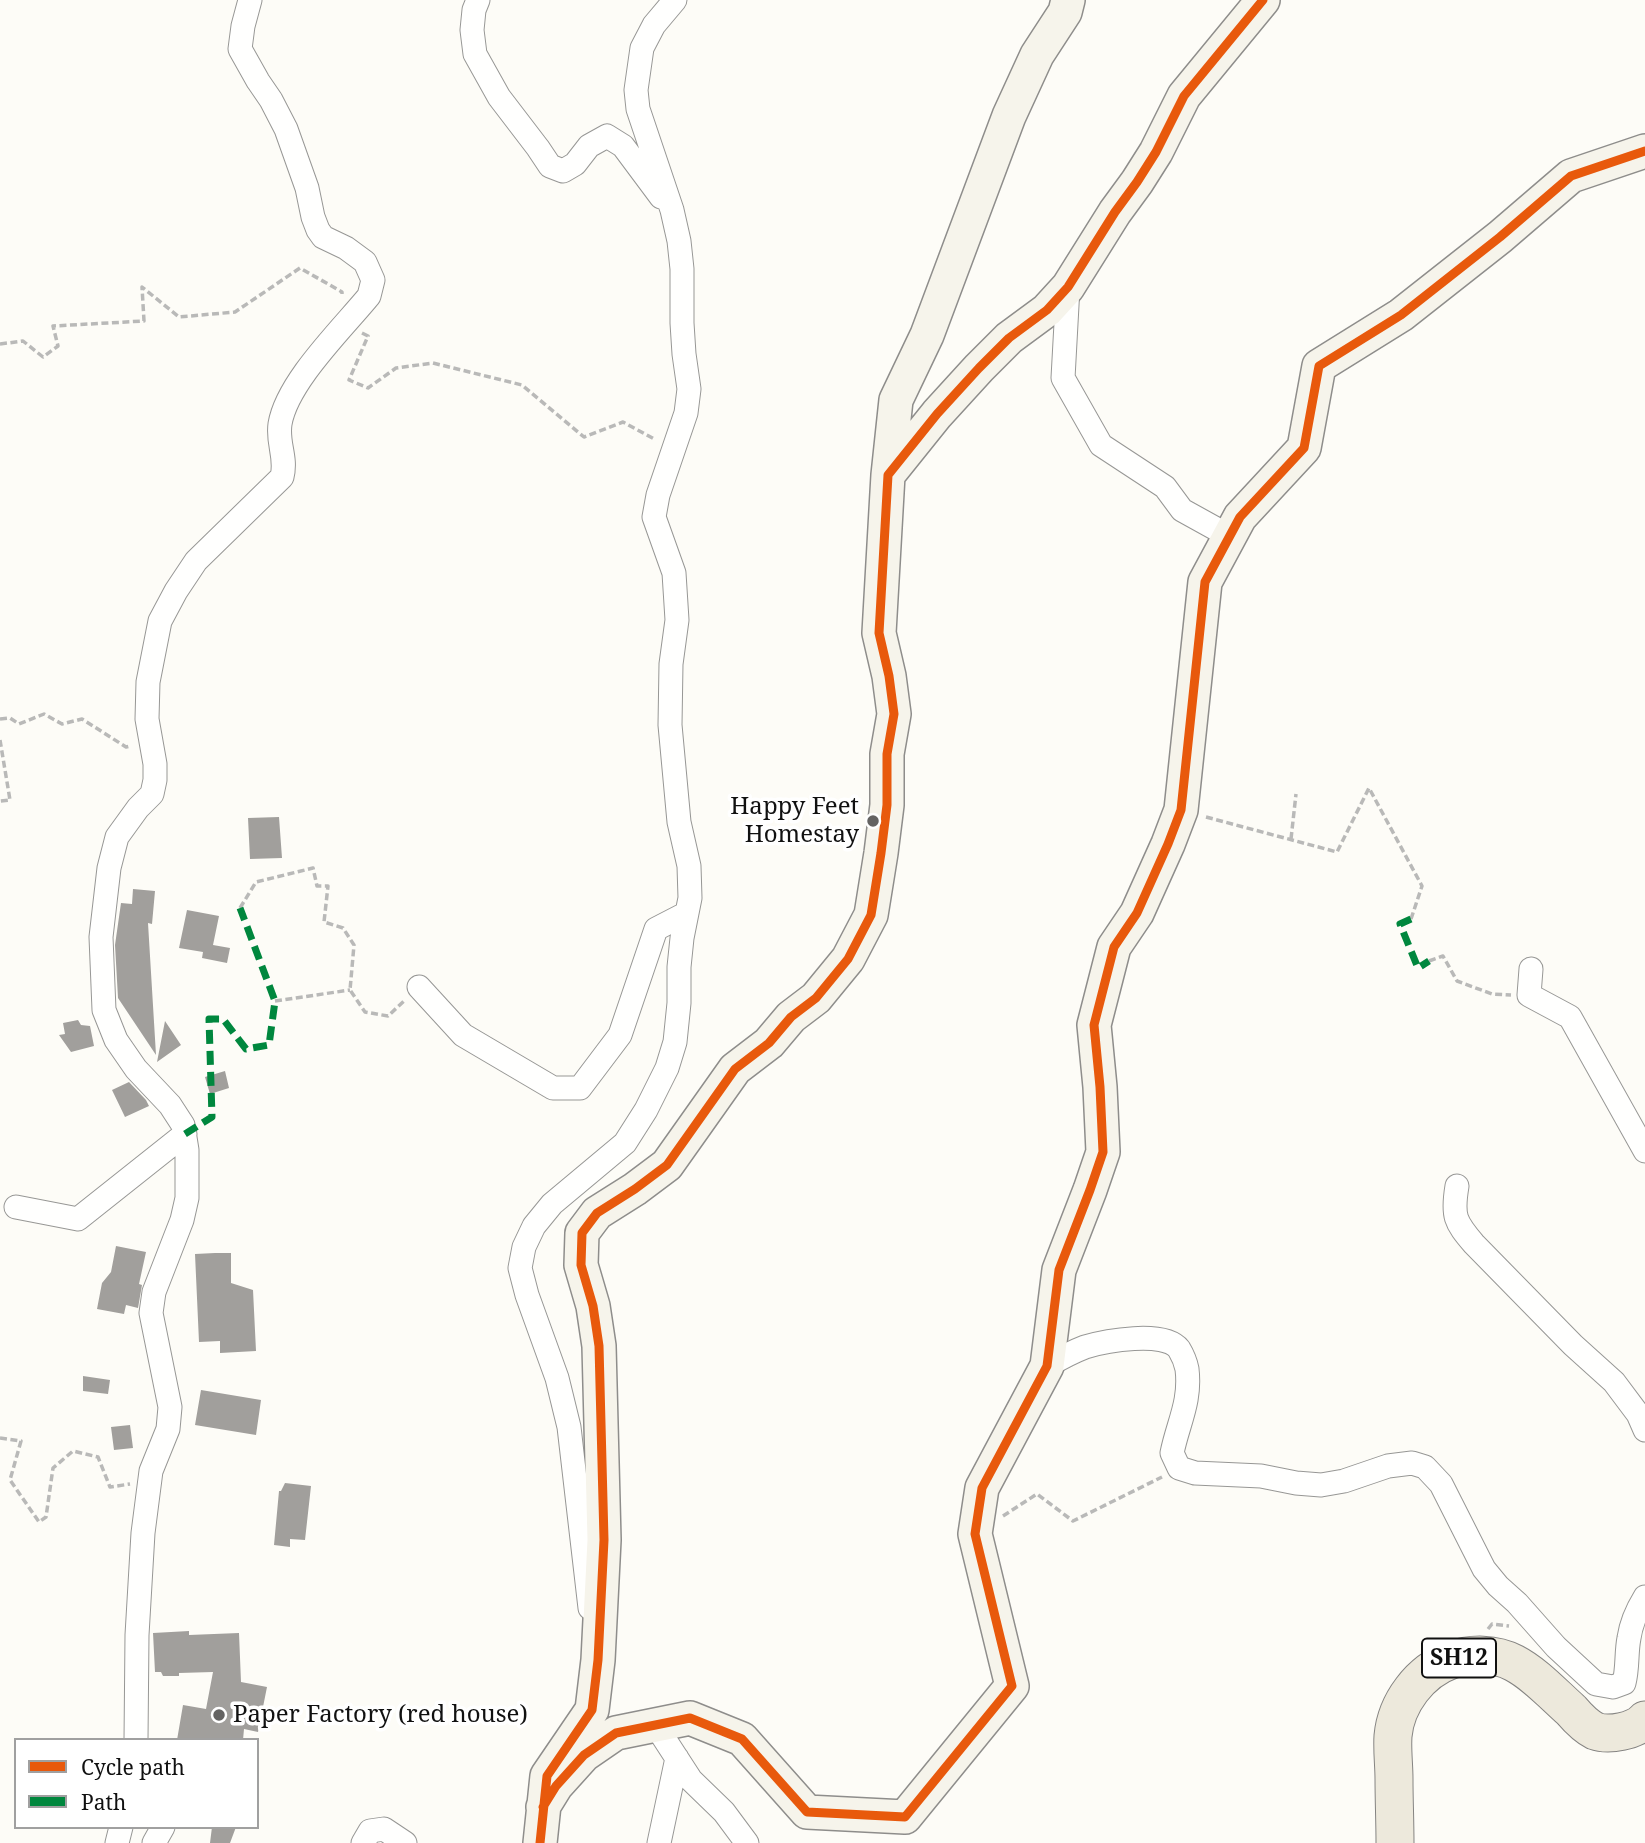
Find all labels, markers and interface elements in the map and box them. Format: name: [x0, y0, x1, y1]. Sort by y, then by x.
place label: Happy Feet Homestay: [730, 793, 859, 849]
marker: Happy Feet Homestay: [865, 813, 881, 829]
road number: SH12: [1422, 1638, 1496, 1678]
place label: Paper Factory (red house): [233, 1701, 528, 1729]
marker: Paper Factory (red house): [211, 1707, 227, 1723]
legend: [14, 1738, 259, 1829]
text: Cycle path: [81, 1753, 185, 1781]
text: Path: [81, 1788, 126, 1816]

